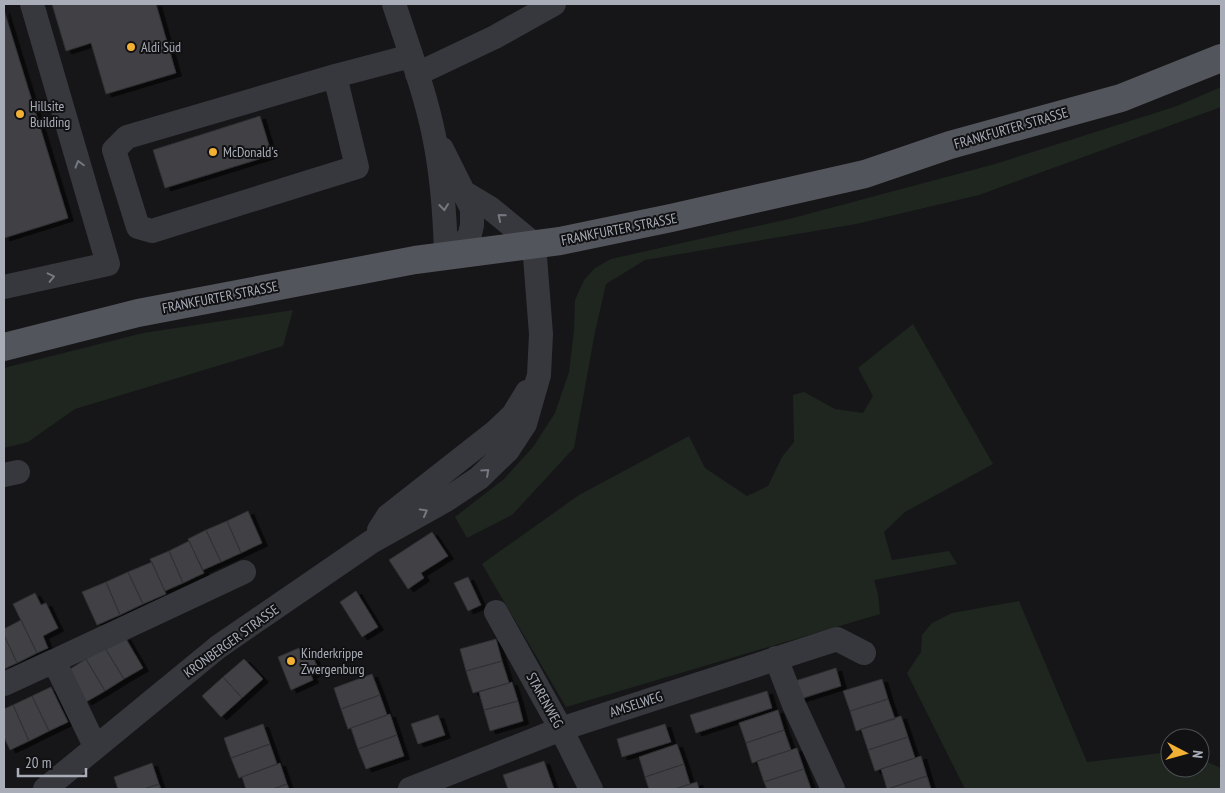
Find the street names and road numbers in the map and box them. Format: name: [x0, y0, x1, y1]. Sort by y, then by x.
street label: FRANKFURTER STRASSE: [952, 103, 1070, 153]
street label: FRANKFURTER STRASSE: [560, 209, 678, 249]
street label: FRANKFURTER STRASSE: [161, 277, 279, 317]
street label: KRONBERGER STRASSE: [180, 600, 282, 682]
street label: STARENWEG: [522, 669, 568, 731]
street label: AMSELWEG: [607, 687, 665, 721]

